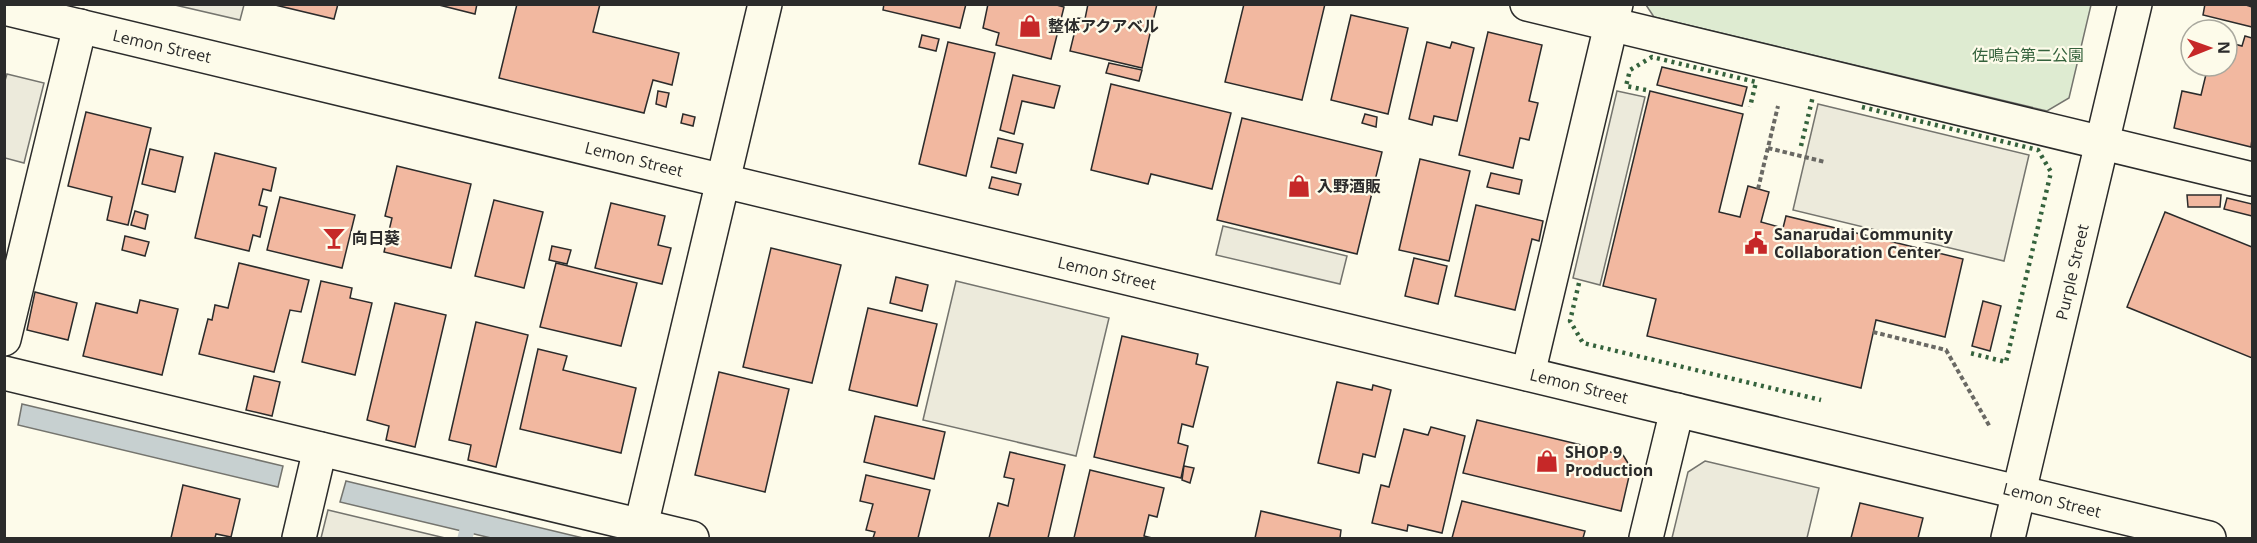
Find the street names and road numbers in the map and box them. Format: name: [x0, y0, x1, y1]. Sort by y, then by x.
street label: Lemon Street: [111, 24, 214, 68]
street label: Lemon Street: [583, 136, 686, 182]
street label: Purple Street: [2050, 222, 2094, 322]
street label: Lemon Street: [1056, 251, 1159, 295]
street label: Lemon Street: [1528, 363, 1631, 409]
street label: Lemon Street: [2001, 477, 2104, 523]

